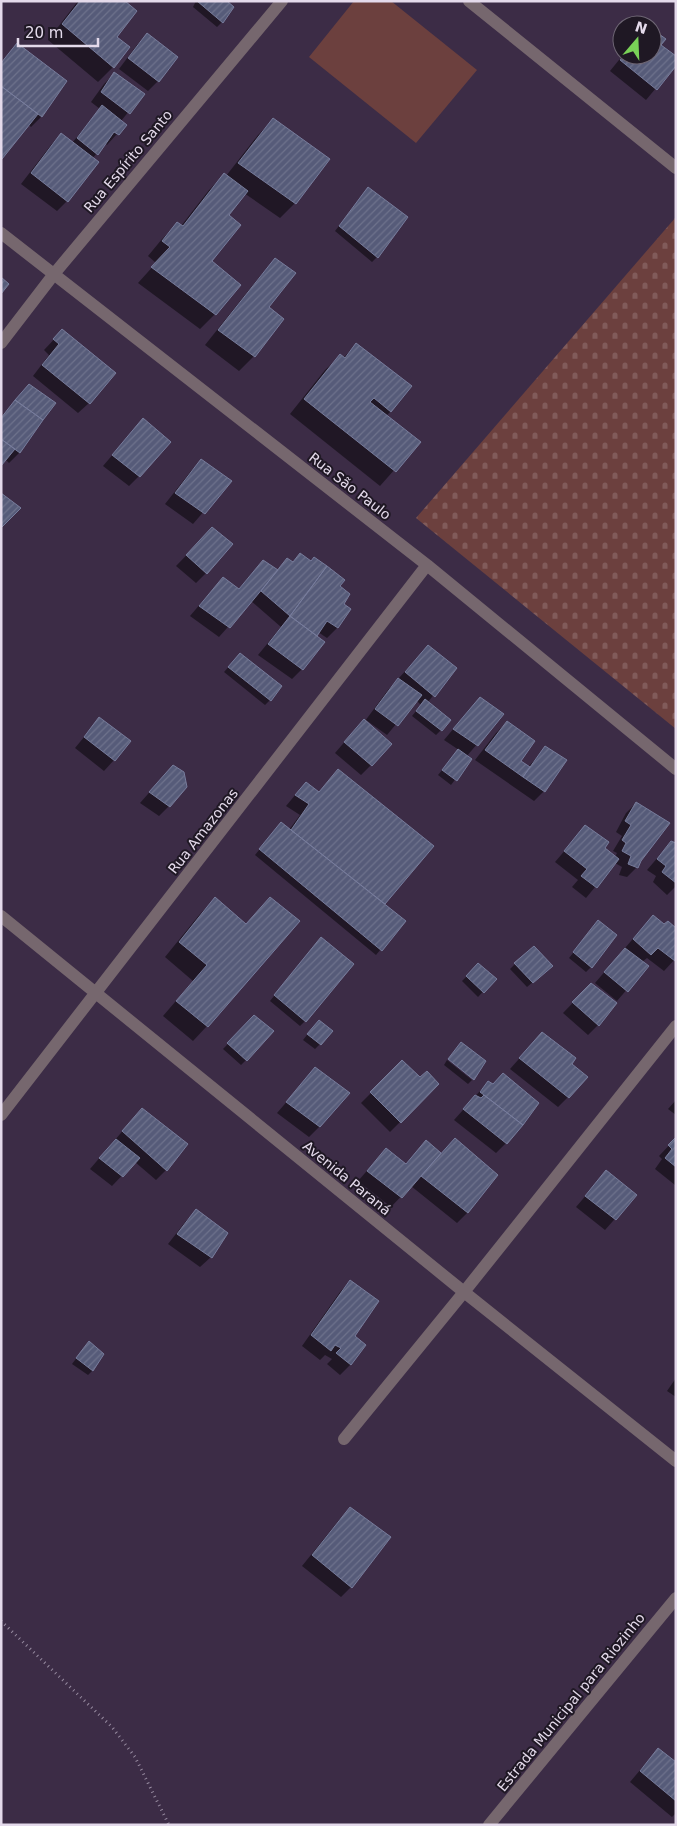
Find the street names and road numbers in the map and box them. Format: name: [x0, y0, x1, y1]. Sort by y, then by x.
street label: Rua Espírito Santo: [81, 107, 175, 215]
street label: Rua São Paulo: [306, 449, 394, 523]
street label: Rua Amazonas: [165, 785, 241, 877]
street label: Avenida Paraná: [300, 1138, 394, 1218]
street label: Estrada Municipal para Riozinho: [494, 1610, 648, 1794]

